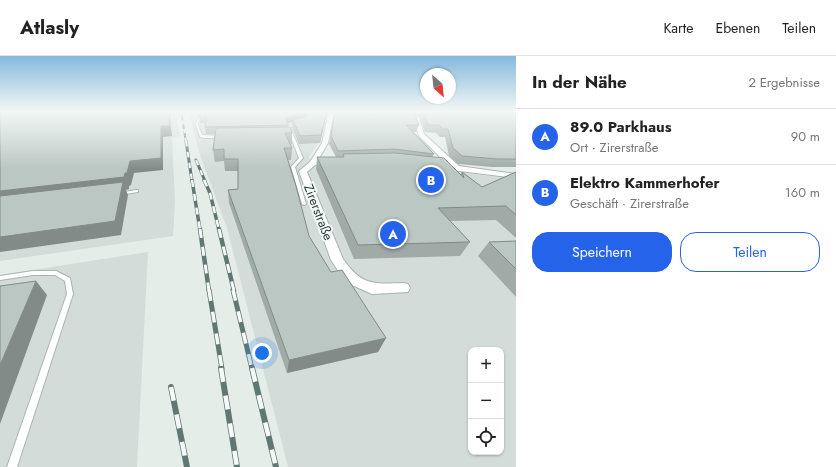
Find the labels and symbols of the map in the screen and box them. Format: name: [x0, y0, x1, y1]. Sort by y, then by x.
north arrow: [420, 68, 456, 104]
pin: B: [418, 165, 444, 195]
street label: Zirerstraße: [299, 181, 338, 243]
pin: A: [380, 219, 406, 249]
your location: [252, 343, 272, 363]

